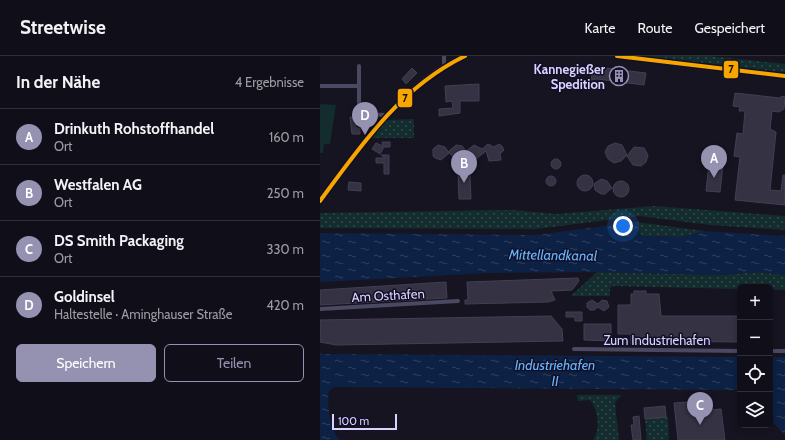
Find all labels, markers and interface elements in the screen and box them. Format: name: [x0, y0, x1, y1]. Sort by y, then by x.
text: Streetwise: [20, 16, 106, 39]
text: Karte: [585, 19, 615, 37]
text: Route: [637, 19, 673, 37]
text: Gespeichert: [695, 19, 765, 37]
line badge: 7: [723, 60, 739, 79]
place label: Kannegießer Spedition: [534, 61, 606, 92]
text: 7: [728, 62, 734, 76]
building icon: Kannegießer Spedition: [608, 65, 630, 87]
text: In der Nähe: [16, 72, 100, 92]
text: 4 Ergebnisse: [235, 74, 304, 90]
line badge: 7: [397, 88, 413, 108]
text: 7: [402, 91, 408, 105]
pin: D: [352, 102, 378, 135]
text: Drinkuth Rohstoffhandel: [54, 120, 214, 138]
text: A: [25, 129, 33, 145]
text: 160 m: [269, 129, 304, 145]
text: Ort: [54, 138, 72, 154]
pin: A: [701, 145, 727, 178]
pin: B: [451, 150, 477, 183]
text: Westfalen AG: [54, 176, 142, 194]
text: B: [25, 185, 33, 201]
text: 250 m: [267, 185, 304, 201]
text: Ort: [54, 194, 72, 210]
your location: [613, 216, 633, 236]
text: DS Smith Packaging: [54, 232, 184, 250]
text: C: [25, 241, 33, 257]
text: 330 m: [267, 241, 304, 257]
water label: Mittellandkanal: [508, 245, 598, 265]
text: Ort: [54, 250, 72, 266]
map controls: [737, 284, 773, 428]
button: +: [737, 284, 773, 320]
street label: Am Osthafen: [351, 285, 425, 305]
text: Goldinsel: [54, 288, 115, 306]
text: D: [24, 297, 34, 313]
text: 420 m: [266, 297, 304, 313]
text: Haltestelle · Aminghauser Straße: [54, 306, 233, 322]
button: −: [737, 320, 773, 356]
street label: Zum Industriehafen: [604, 332, 710, 348]
button: Speichern: [16, 344, 156, 382]
button: Teilen: [164, 344, 304, 382]
water label: Industriehafen II: [515, 356, 595, 390]
button: locate: [737, 356, 773, 392]
pin: C: [687, 392, 713, 425]
button: layers: [737, 392, 773, 428]
scale bar: [332, 412, 397, 431]
text: 100 m: [338, 414, 369, 428]

